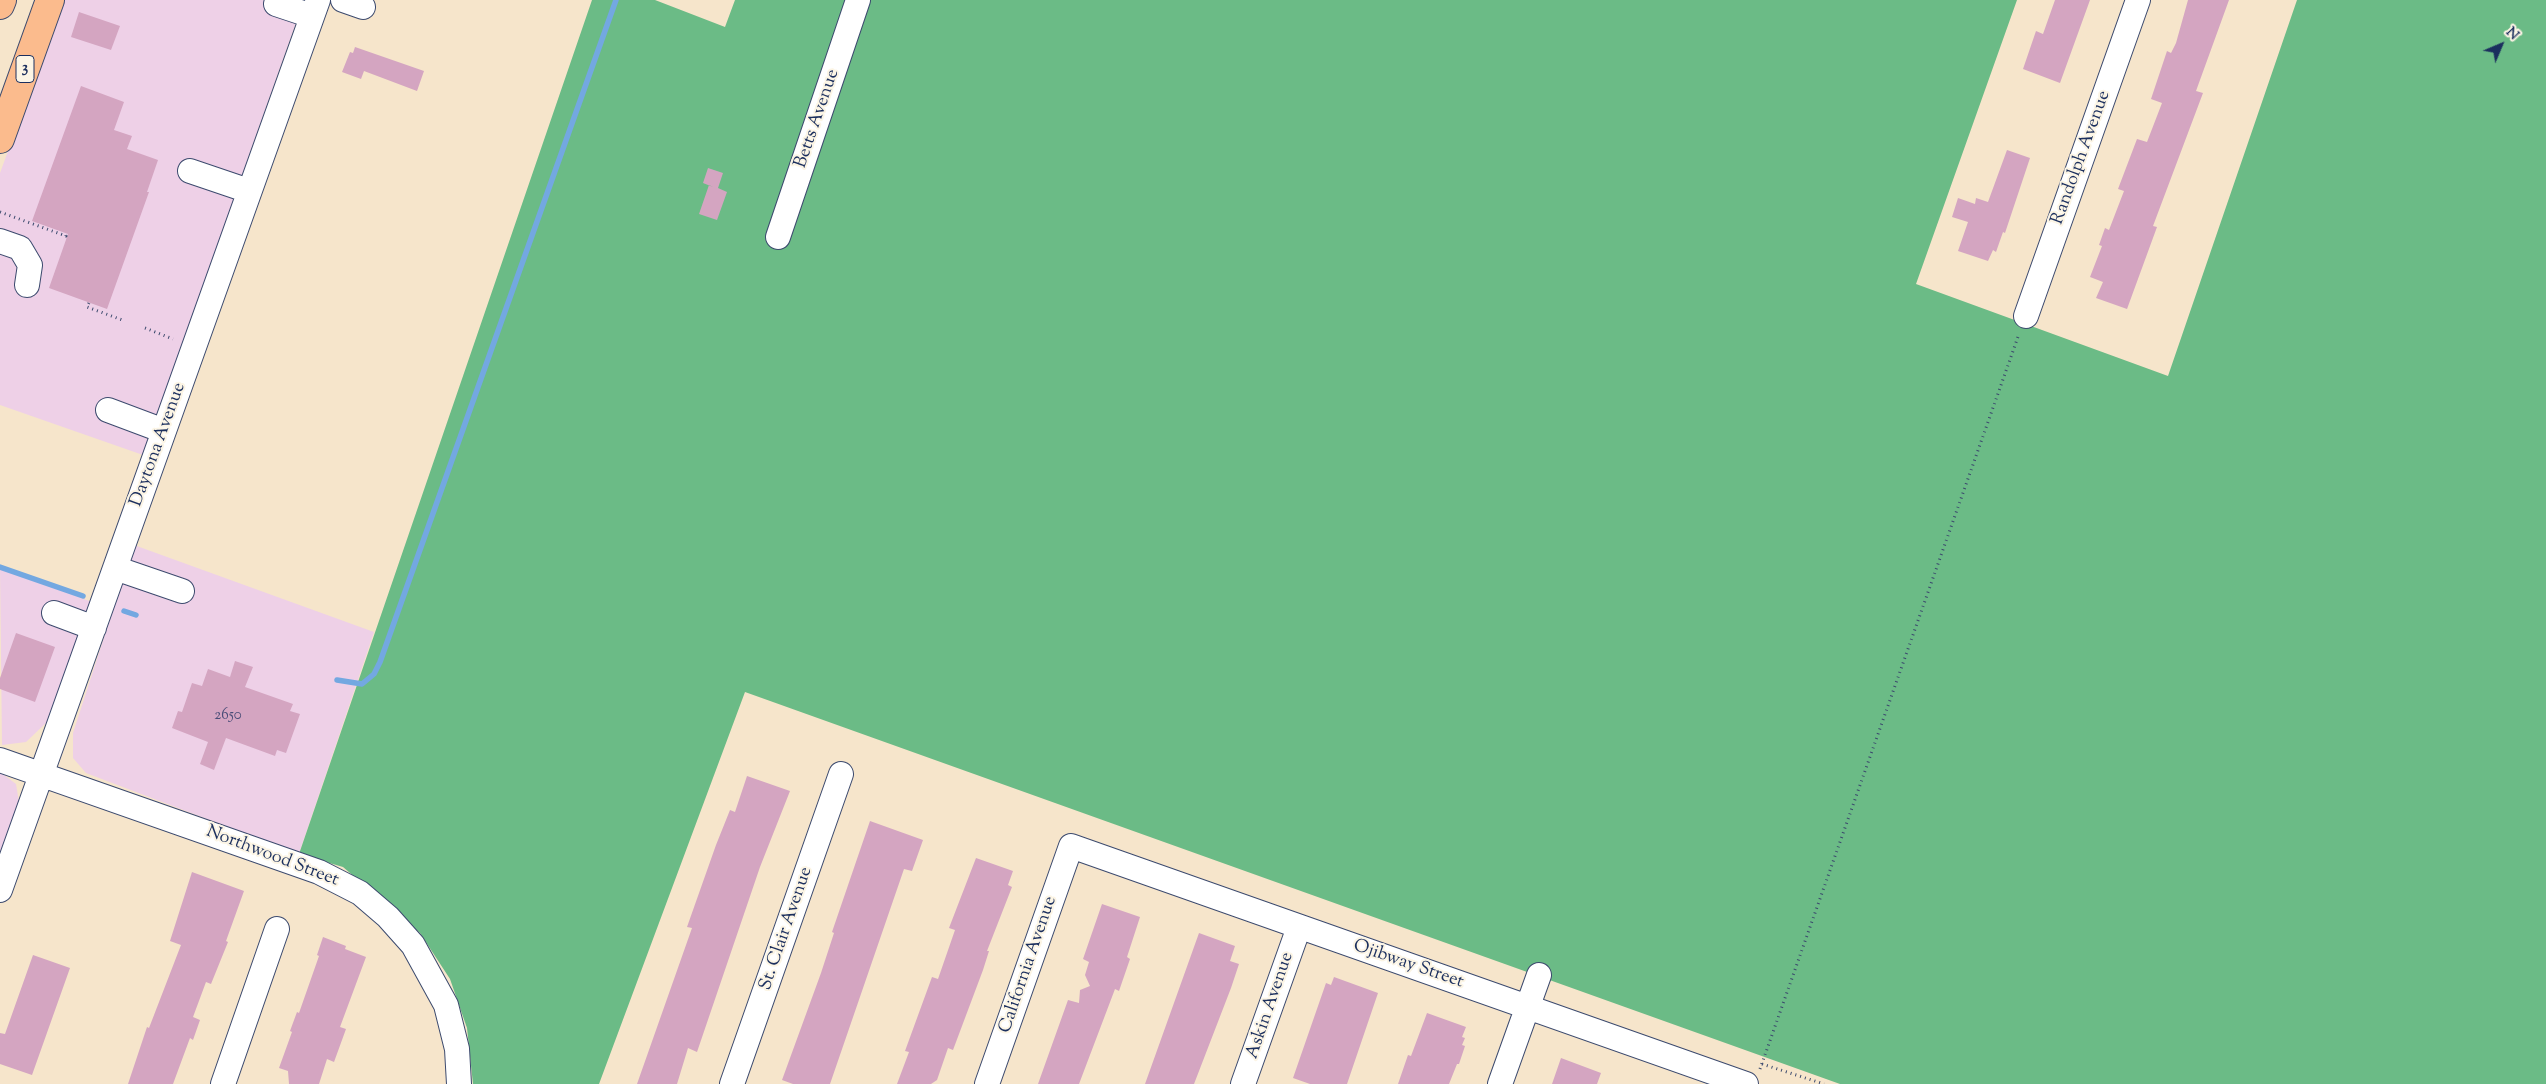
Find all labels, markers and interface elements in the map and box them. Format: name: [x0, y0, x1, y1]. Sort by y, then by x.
north arrow: [2476, 20, 2526, 70]
text: N: [2501, 23, 2523, 45]
road number: 3: [16, 56, 34, 82]
street label: Betts Avenue: [791, 67, 845, 171]
street label: Randolph Avenue: [2048, 88, 2116, 228]
street label: Daytona Avenue: [127, 380, 191, 510]
house number: 2650: [214, 707, 242, 725]
street label: Northwood Street: [203, 822, 341, 892]
street label: St. Clair Avenue: [756, 865, 818, 993]
street label: California Avenue: [995, 894, 1063, 1036]
street label: Ojibway Street: [1350, 936, 1466, 994]
street label: Askin Avenue: [1243, 950, 1299, 1062]

